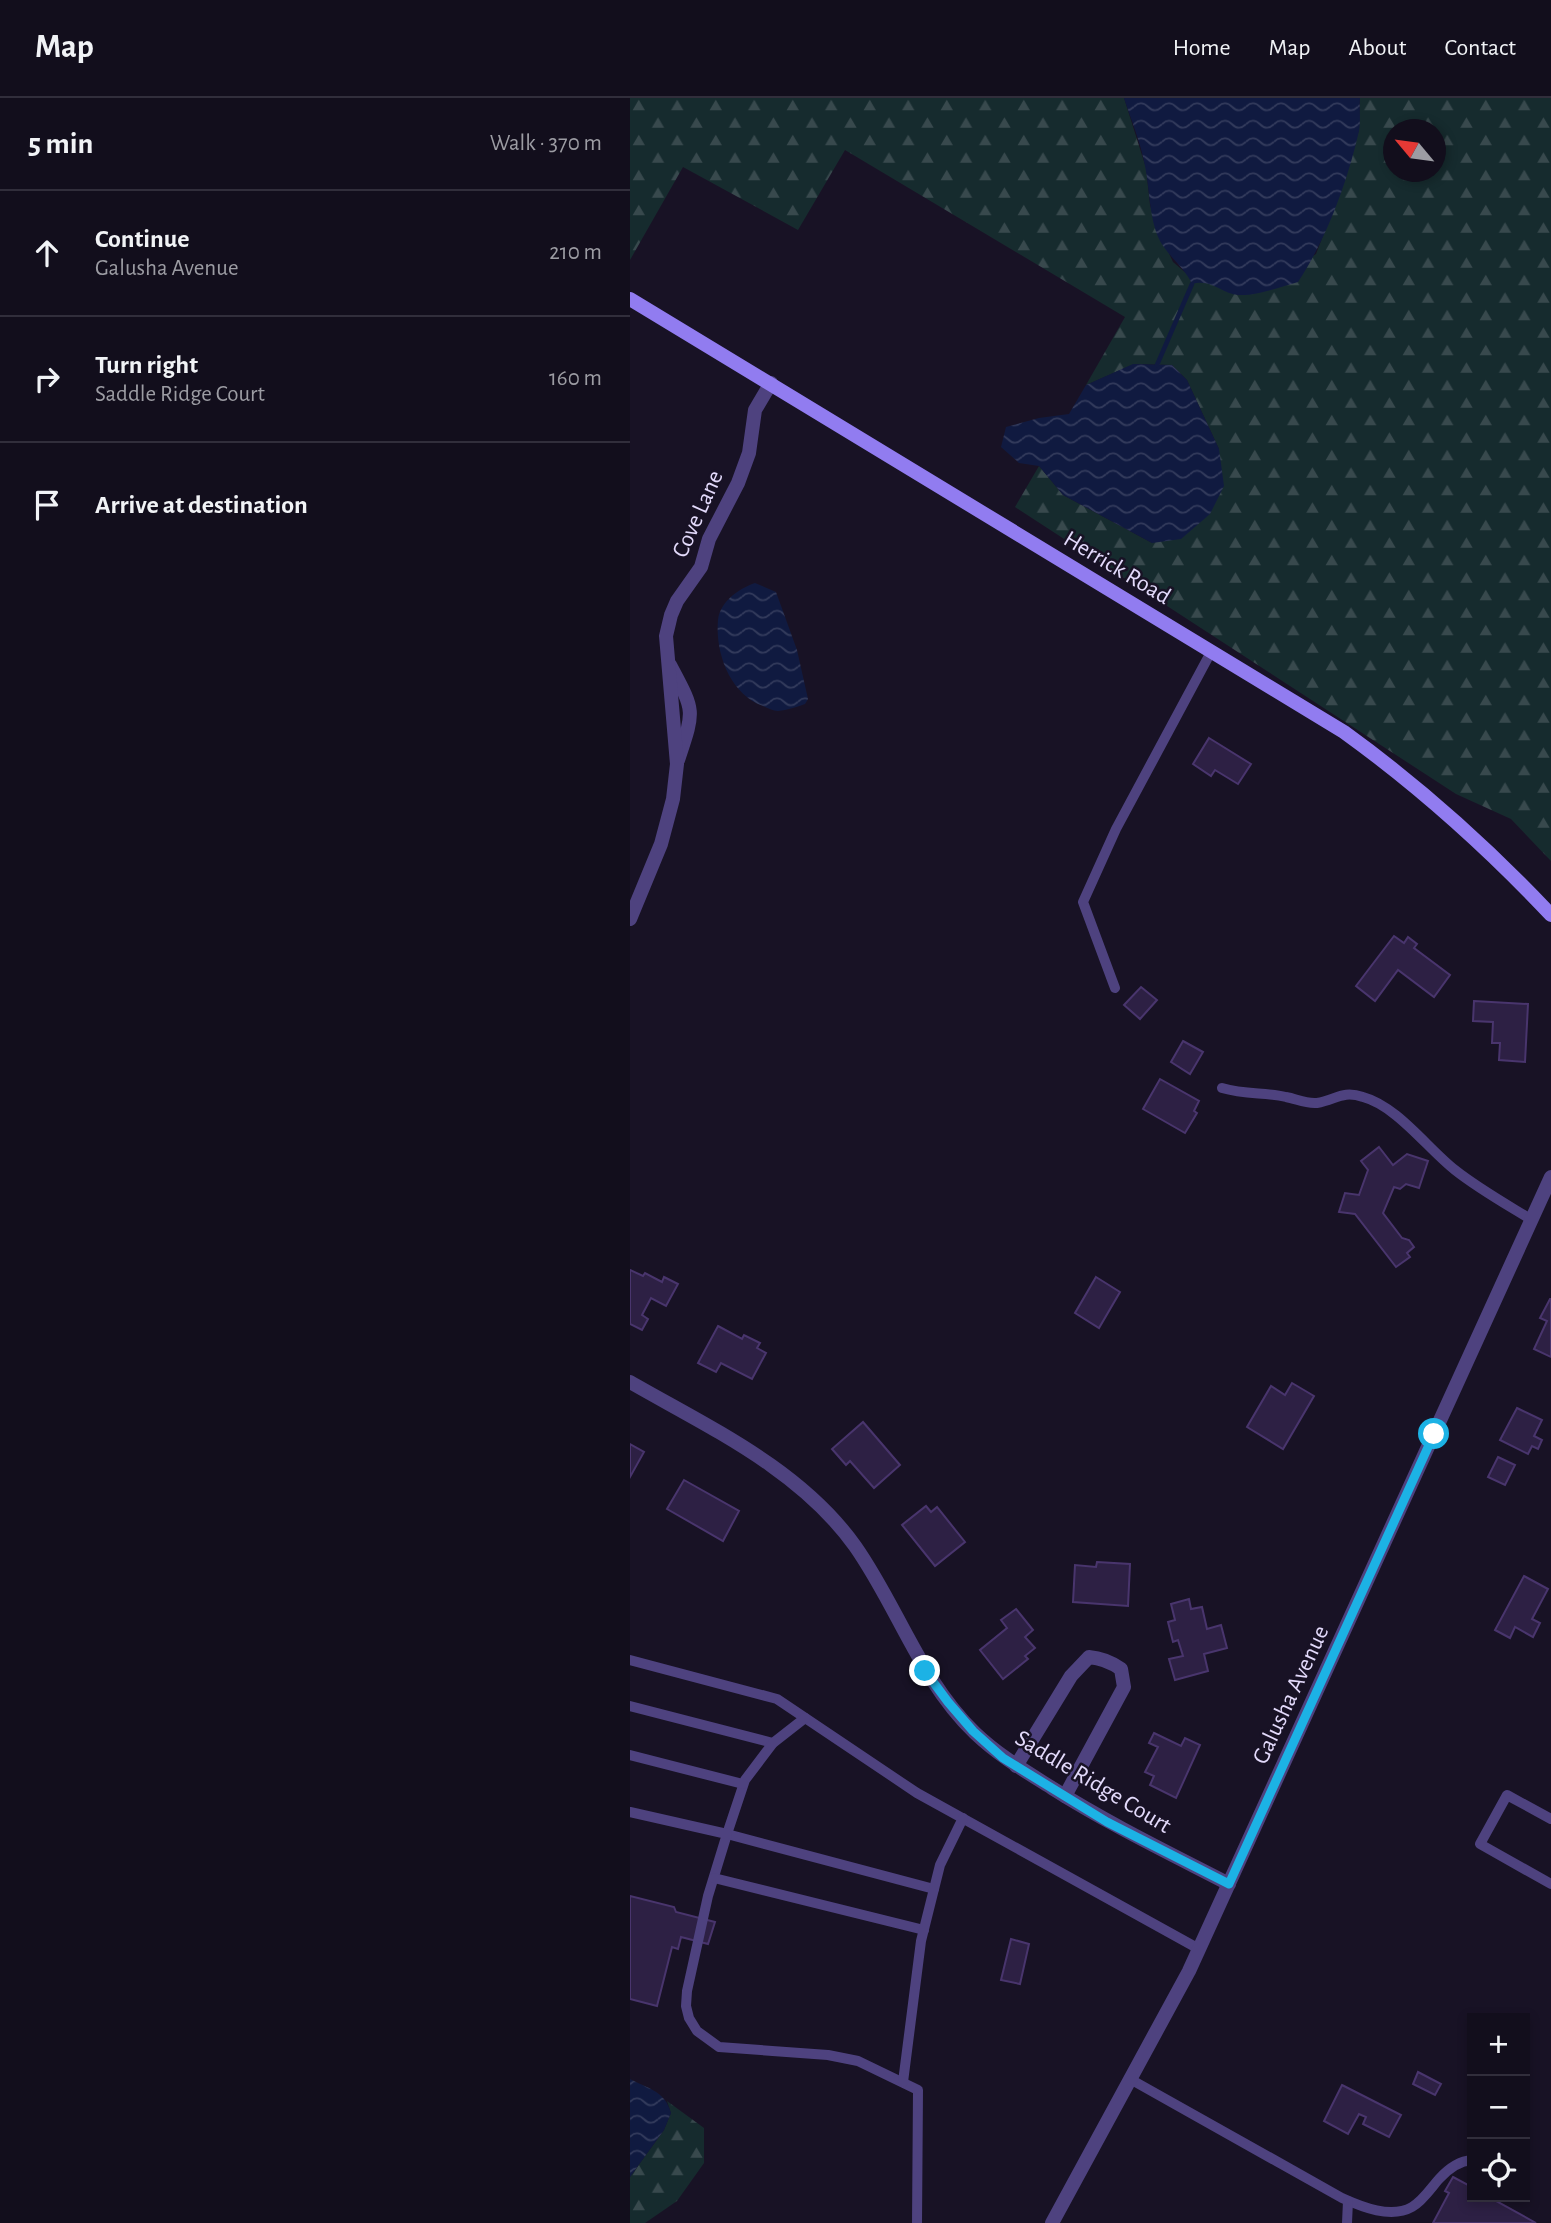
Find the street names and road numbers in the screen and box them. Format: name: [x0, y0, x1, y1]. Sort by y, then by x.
street label: Cove Lane: [668, 467, 728, 561]
street label: Herrick Road: [1059, 527, 1175, 609]
street label: Galusha Avenue: [1248, 1622, 1334, 1768]
street label: Saddle Ridge Court: [1011, 1726, 1175, 1838]

